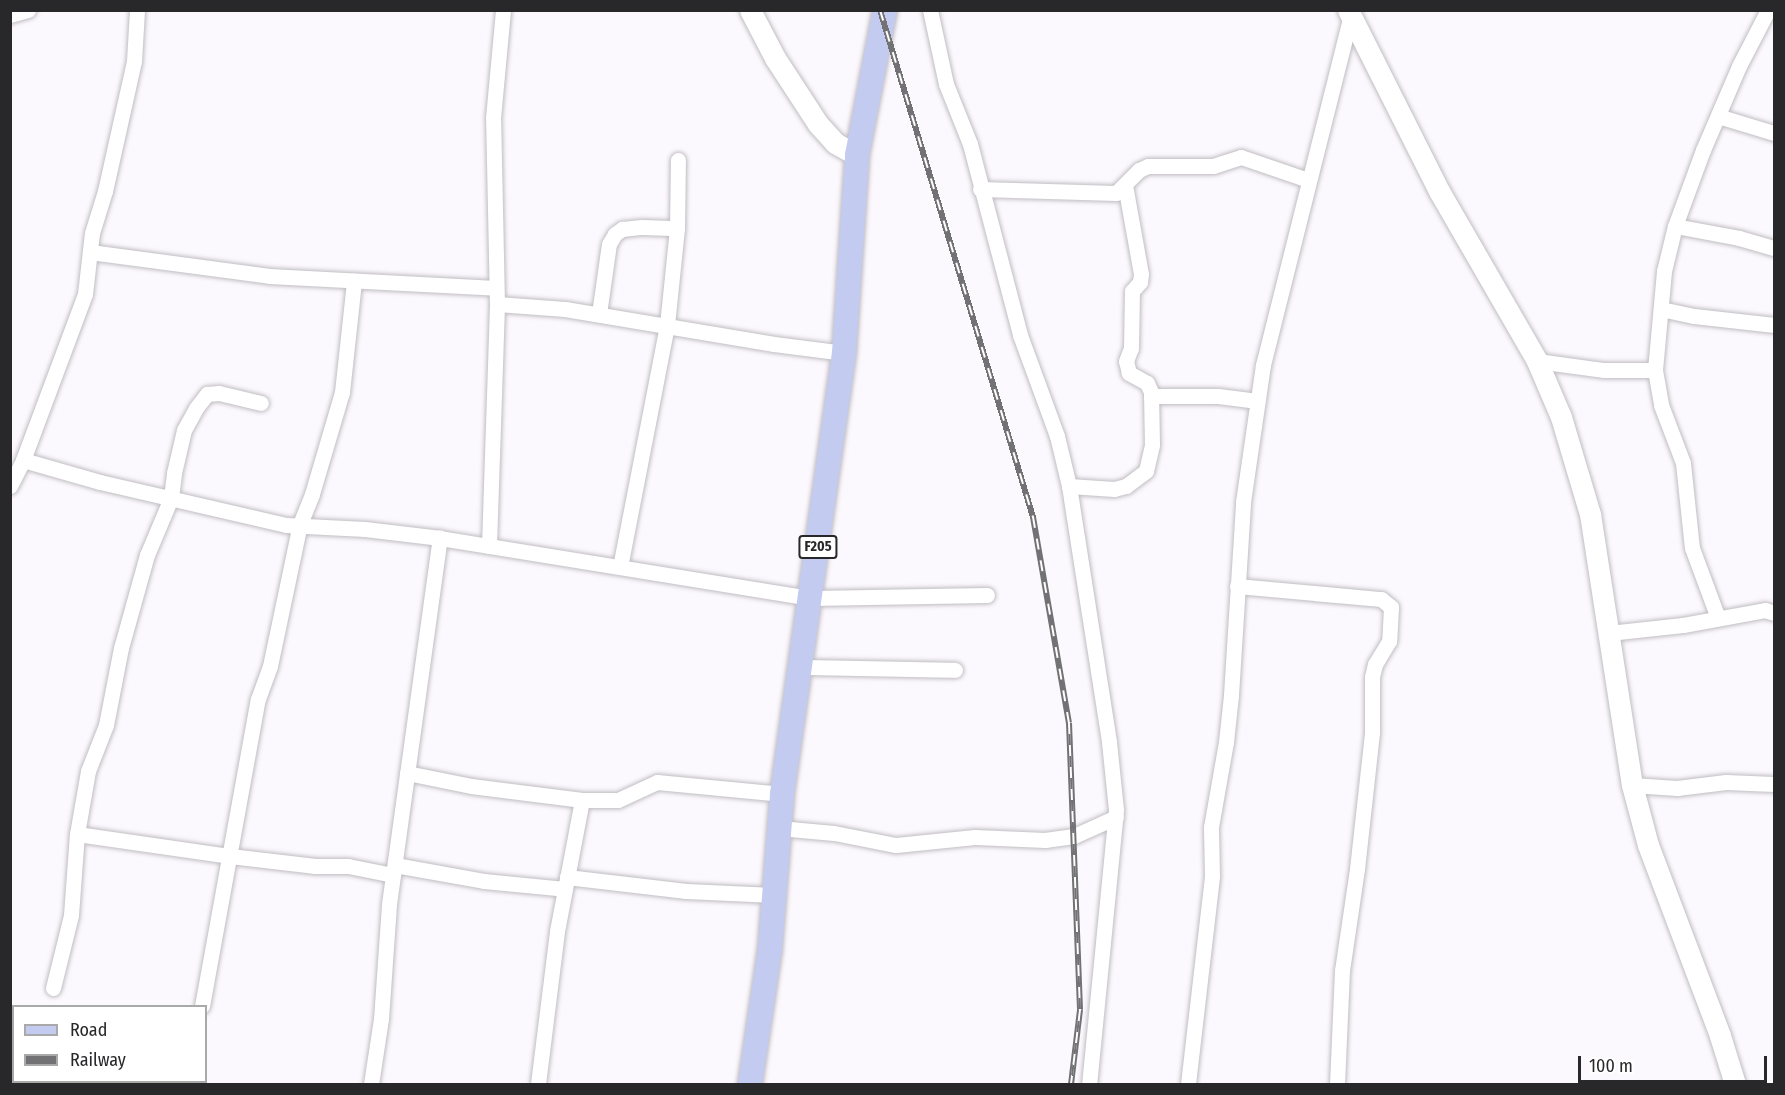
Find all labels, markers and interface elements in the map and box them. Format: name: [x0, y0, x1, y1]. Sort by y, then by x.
road number: F205: [797, 536, 839, 558]
legend: [12, 1005, 207, 1083]
text: Road: [70, 1019, 107, 1041]
scale bar: [1581, 1044, 1770, 1082]
text: Railway: [70, 1049, 126, 1071]
text: 100 m: [1589, 1055, 1633, 1077]

